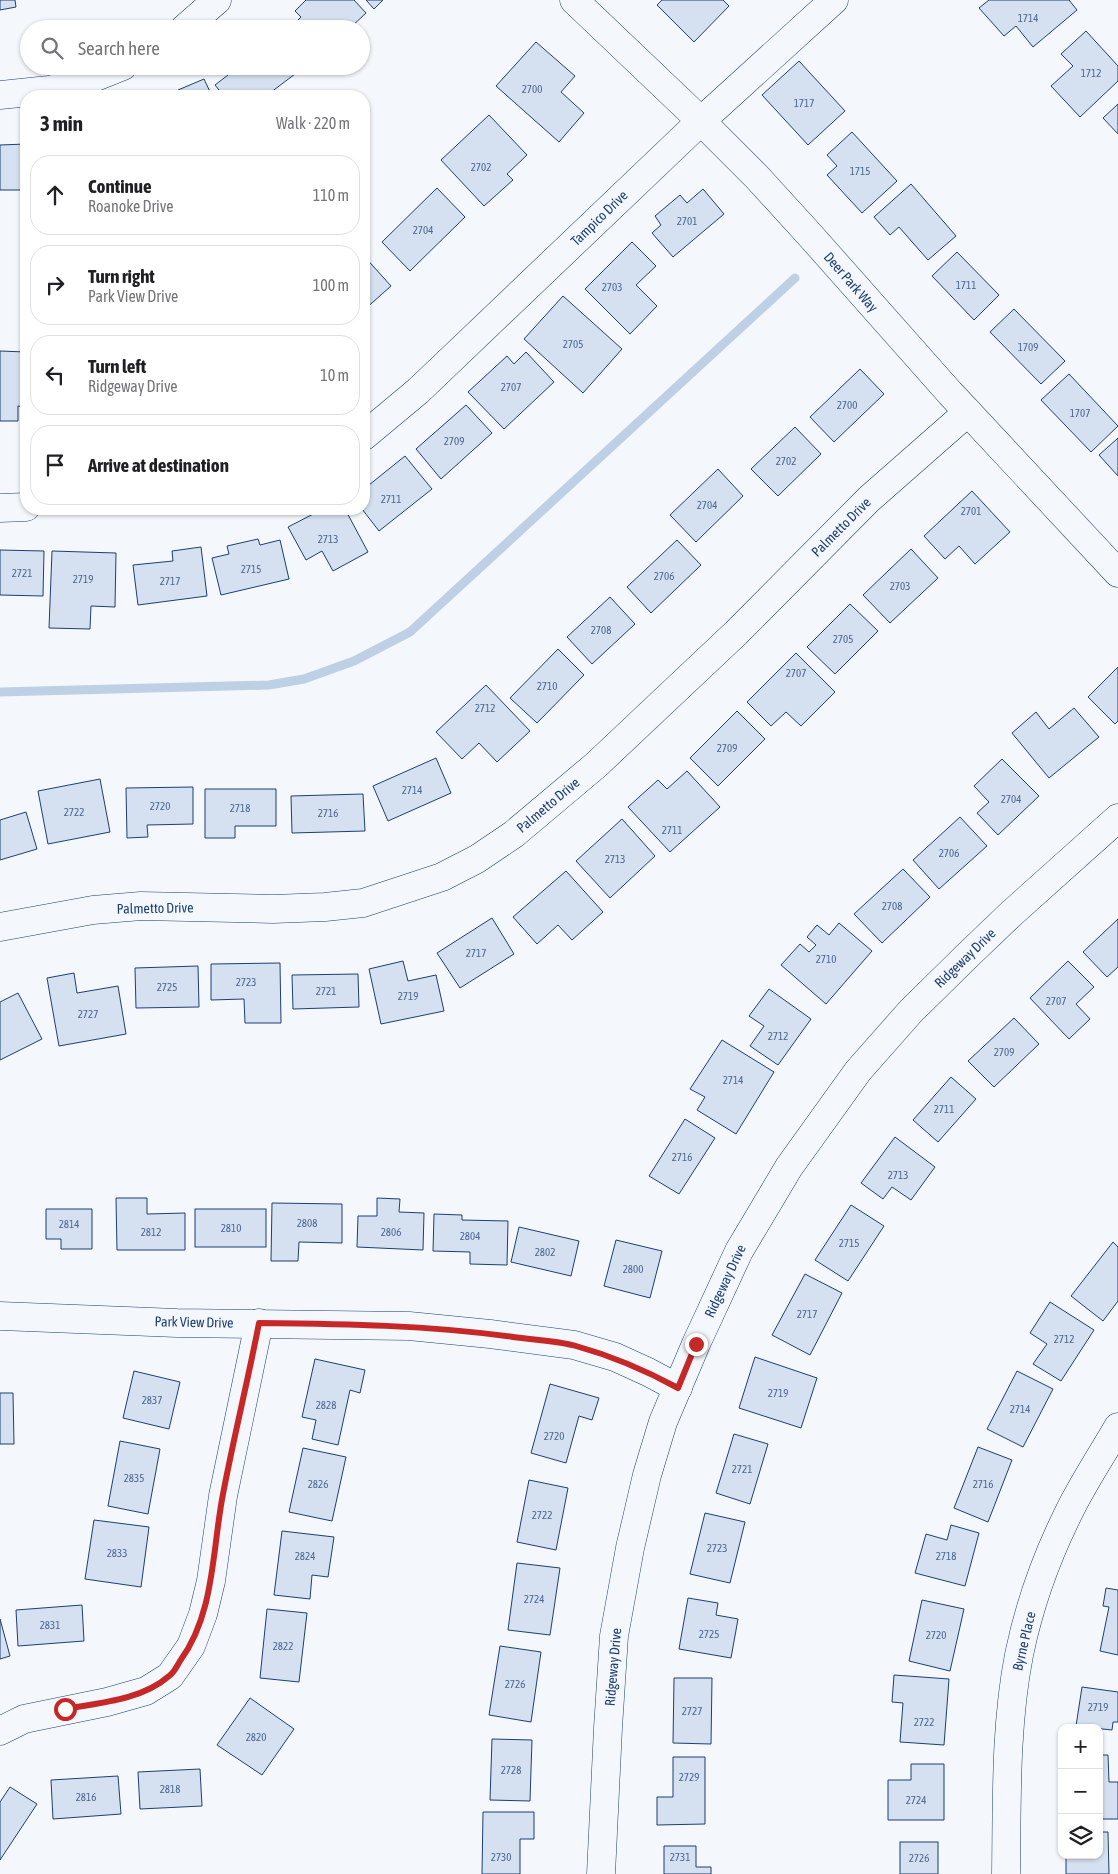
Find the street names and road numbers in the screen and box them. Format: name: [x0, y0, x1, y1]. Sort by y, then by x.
street label: Tampico Drive: [567, 187, 631, 249]
street label: Deer Park Way: [821, 249, 881, 315]
street label: Palmetto Drive: [808, 494, 874, 560]
street label: Palmetto Drive: [513, 774, 583, 836]
street label: Palmetto Drive: [116, 899, 194, 917]
street label: Ridgeway Drive: [931, 925, 999, 991]
street label: Ridgeway Drive: [701, 1242, 749, 1320]
street label: Park View Drive: [154, 1313, 234, 1331]
street label: Byrne Place: [1009, 1610, 1039, 1672]
street label: Ridgeway Drive: [602, 1627, 624, 1707]

